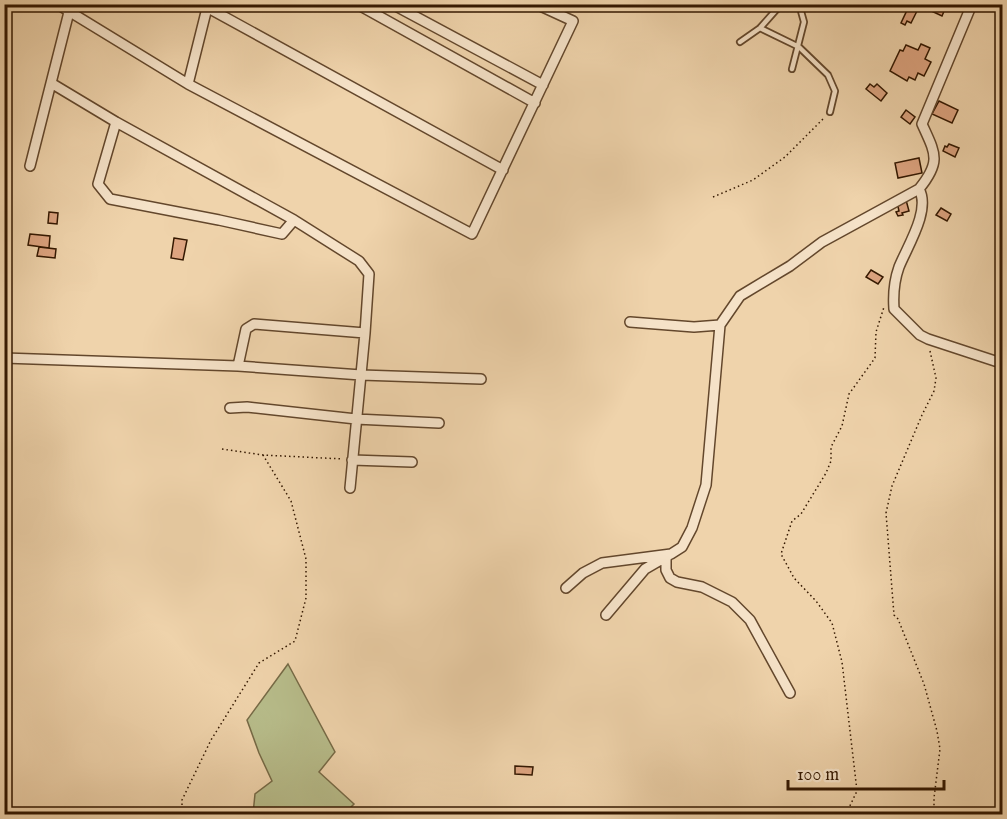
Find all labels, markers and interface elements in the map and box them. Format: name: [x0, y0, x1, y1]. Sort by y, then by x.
scale bar: [788, 753, 944, 791]
text: 100 m: [797, 764, 839, 787]

